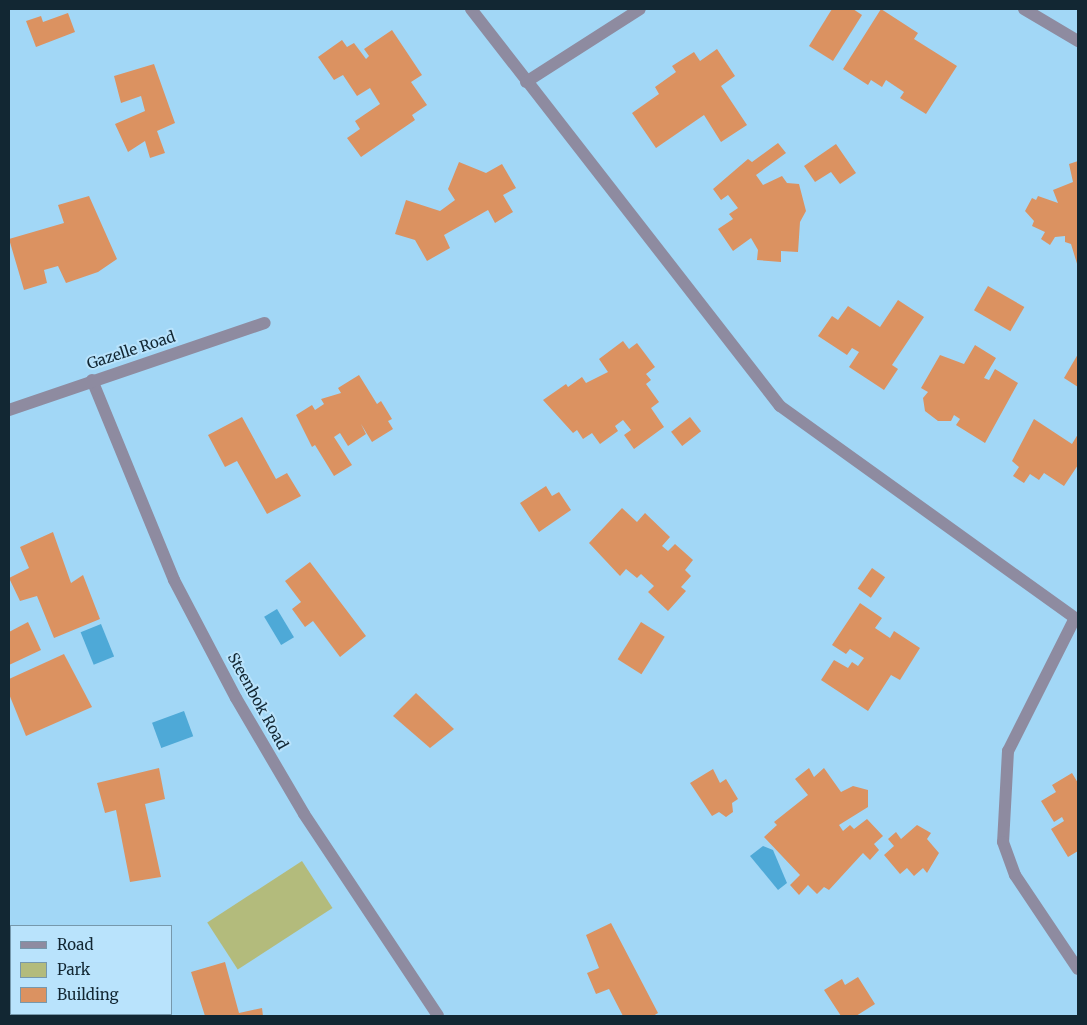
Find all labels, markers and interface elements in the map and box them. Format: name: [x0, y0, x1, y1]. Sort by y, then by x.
street label: Gazelle Road: [85, 327, 177, 373]
street label: Steenbok Road: [224, 650, 292, 752]
legend: [10, 925, 172, 1015]
text: Road: [57, 935, 93, 954]
text: Park: [57, 960, 90, 979]
text: Building: [57, 985, 119, 1004]

